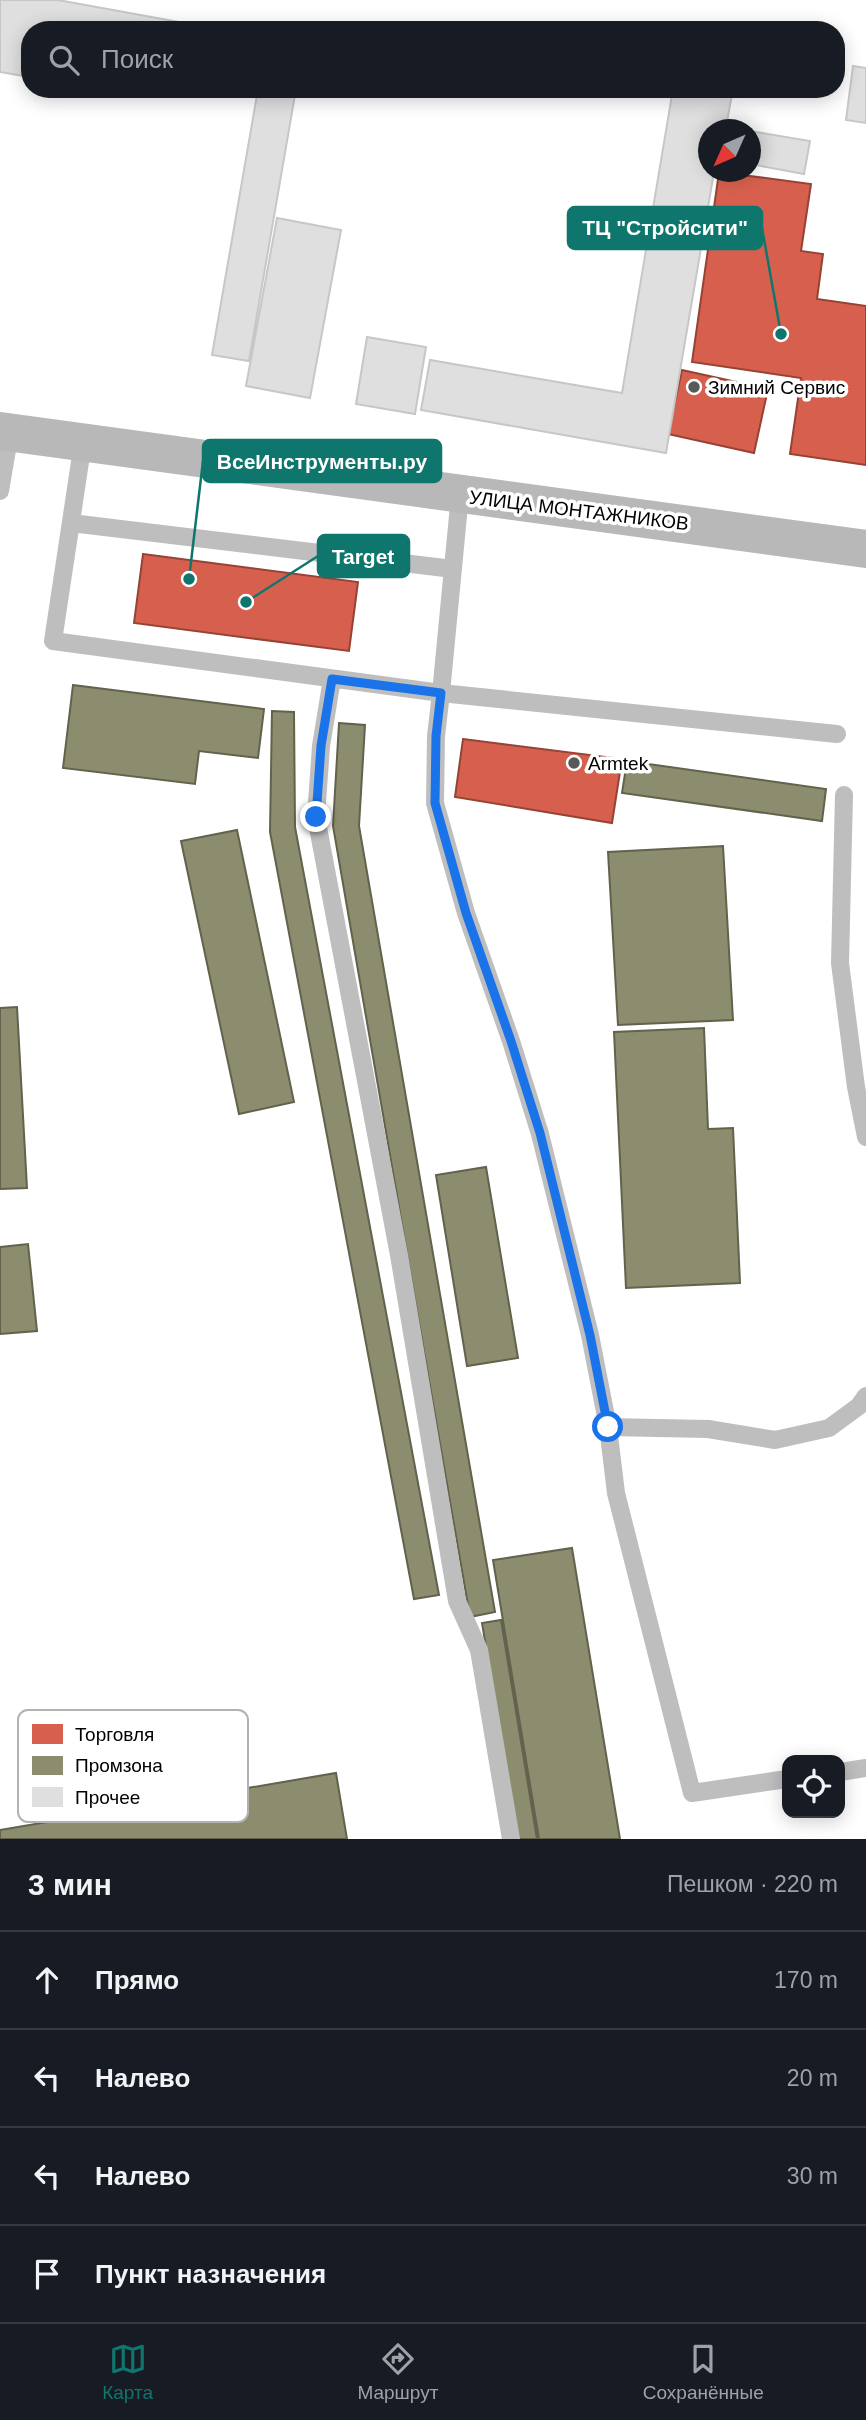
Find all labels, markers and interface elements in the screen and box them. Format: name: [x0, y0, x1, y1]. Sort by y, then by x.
search box: [21, 21, 845, 98]
icon: search: [45, 41, 83, 79]
text: Поиск: [101, 44, 173, 74]
north arrow: [698, 119, 761, 182]
callout: ТЦ "Стройсити": [568, 207, 762, 249]
text: ТЦ "Стройсити": [582, 216, 748, 239]
place label: Зимний Сервис: [708, 377, 845, 398]
marker: Зимний Сервис: [686, 379, 702, 395]
callout: ВсеИнструменты.ру: [203, 440, 441, 482]
text: ВсеИнструменты.ру: [217, 450, 428, 473]
street label: УЛИЦА МОНТАЖНИКОВ: [468, 487, 690, 534]
callout: Target: [318, 535, 409, 577]
text: Target: [332, 545, 394, 568]
place label: Armtek: [588, 753, 649, 774]
marker: Armtek: [566, 755, 582, 771]
route end: [300, 801, 331, 832]
route start: [592, 1411, 623, 1442]
legend: [18, 1710, 248, 1822]
text: Торговля: [75, 1724, 154, 1745]
text: Промзона: [75, 1755, 163, 1776]
map controls: [782, 1755, 845, 1818]
button: locate: [782, 1755, 845, 1818]
text: Прочее: [75, 1787, 140, 1808]
text: 3 мин: [28, 1868, 112, 1901]
text: Пешком · 220 m: [667, 1871, 838, 1897]
icon: ahead: [28, 1961, 66, 1999]
text: Прямо: [95, 1965, 179, 1995]
text: 170 m: [774, 1967, 838, 1993]
icon: left: [28, 2059, 66, 2097]
text: Налево: [95, 2063, 190, 2093]
text: 20 m: [787, 2065, 838, 2091]
icon: left: [28, 2157, 66, 2195]
text: Налево: [95, 2161, 190, 2191]
text: 30 m: [787, 2163, 838, 2189]
icon: arrive: [28, 2255, 66, 2293]
text: Пункт назначения: [95, 2259, 326, 2289]
tab: Карта: [102, 2340, 153, 2404]
tab: Маршрут: [357, 2340, 438, 2404]
tab: Сохранённые: [643, 2340, 764, 2404]

